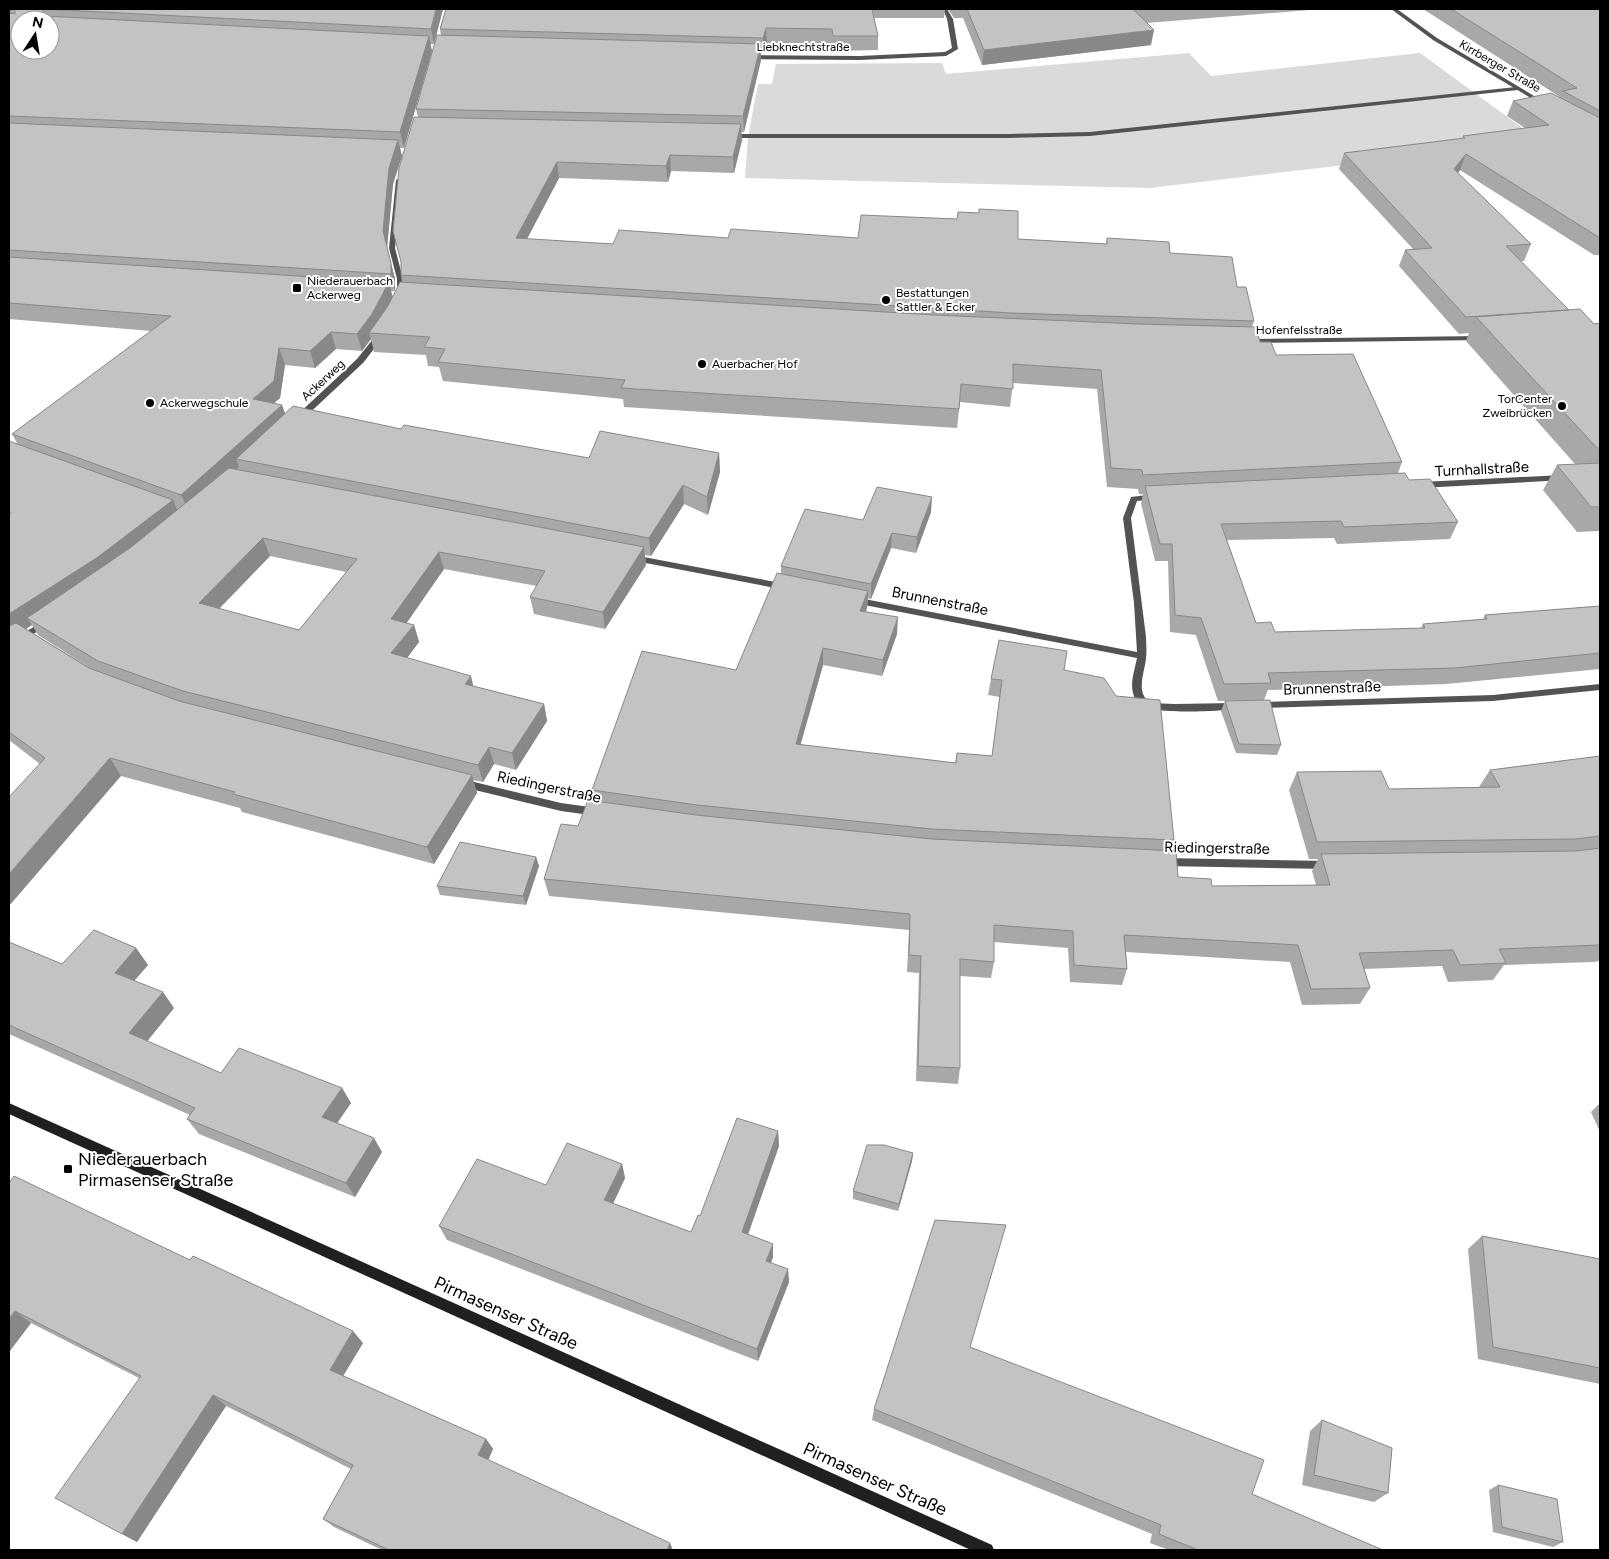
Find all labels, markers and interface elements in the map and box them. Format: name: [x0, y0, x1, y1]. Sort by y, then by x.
north arrow: [10, 10, 60, 60]
text: N: [31, 13, 45, 32]
street label: Kirrberger Straße: [1457, 37, 1544, 95]
street label: Liebknechtstraße: [756, 40, 850, 54]
place label: Niederauerbach Ackerweg: [307, 274, 393, 302]
marker: Niederauerbach Ackerweg: [291, 282, 303, 294]
place label: Bestattungen Sattler & Ecker: [896, 286, 975, 314]
marker: Bestattungen Sattler & Ecker: [880, 294, 892, 306]
street label: Hofenfelsstraße: [1256, 323, 1343, 337]
street label: Ackerweg: [299, 357, 347, 403]
place label: Auerbacher Hof: [712, 357, 798, 371]
marker: Auerbacher Hof: [696, 358, 708, 370]
place label: TorCenter Zweibrücken: [1482, 392, 1552, 420]
place label: Ackerwegschule: [160, 396, 249, 410]
marker: Ackerwegschule: [144, 397, 156, 409]
marker: TorCenter Zweibrücken: [1556, 400, 1568, 412]
street label: Turnhallstraße: [1435, 458, 1529, 480]
street label: Brunnenstraße: [890, 583, 990, 619]
street label: Brunnenstraße: [1283, 677, 1381, 699]
street label: Riedingerstraße: [495, 767, 603, 807]
street label: Riedingerstraße: [1164, 838, 1270, 858]
place label: Niederauerbach Pirmasenser Straße: [78, 1148, 233, 1191]
marker: Niederauerbach Pirmasenser Straße: [62, 1163, 74, 1175]
street label: Pirmasenser Straße: [431, 1271, 582, 1355]
street label: Pirmasenser Straße: [800, 1437, 951, 1521]

